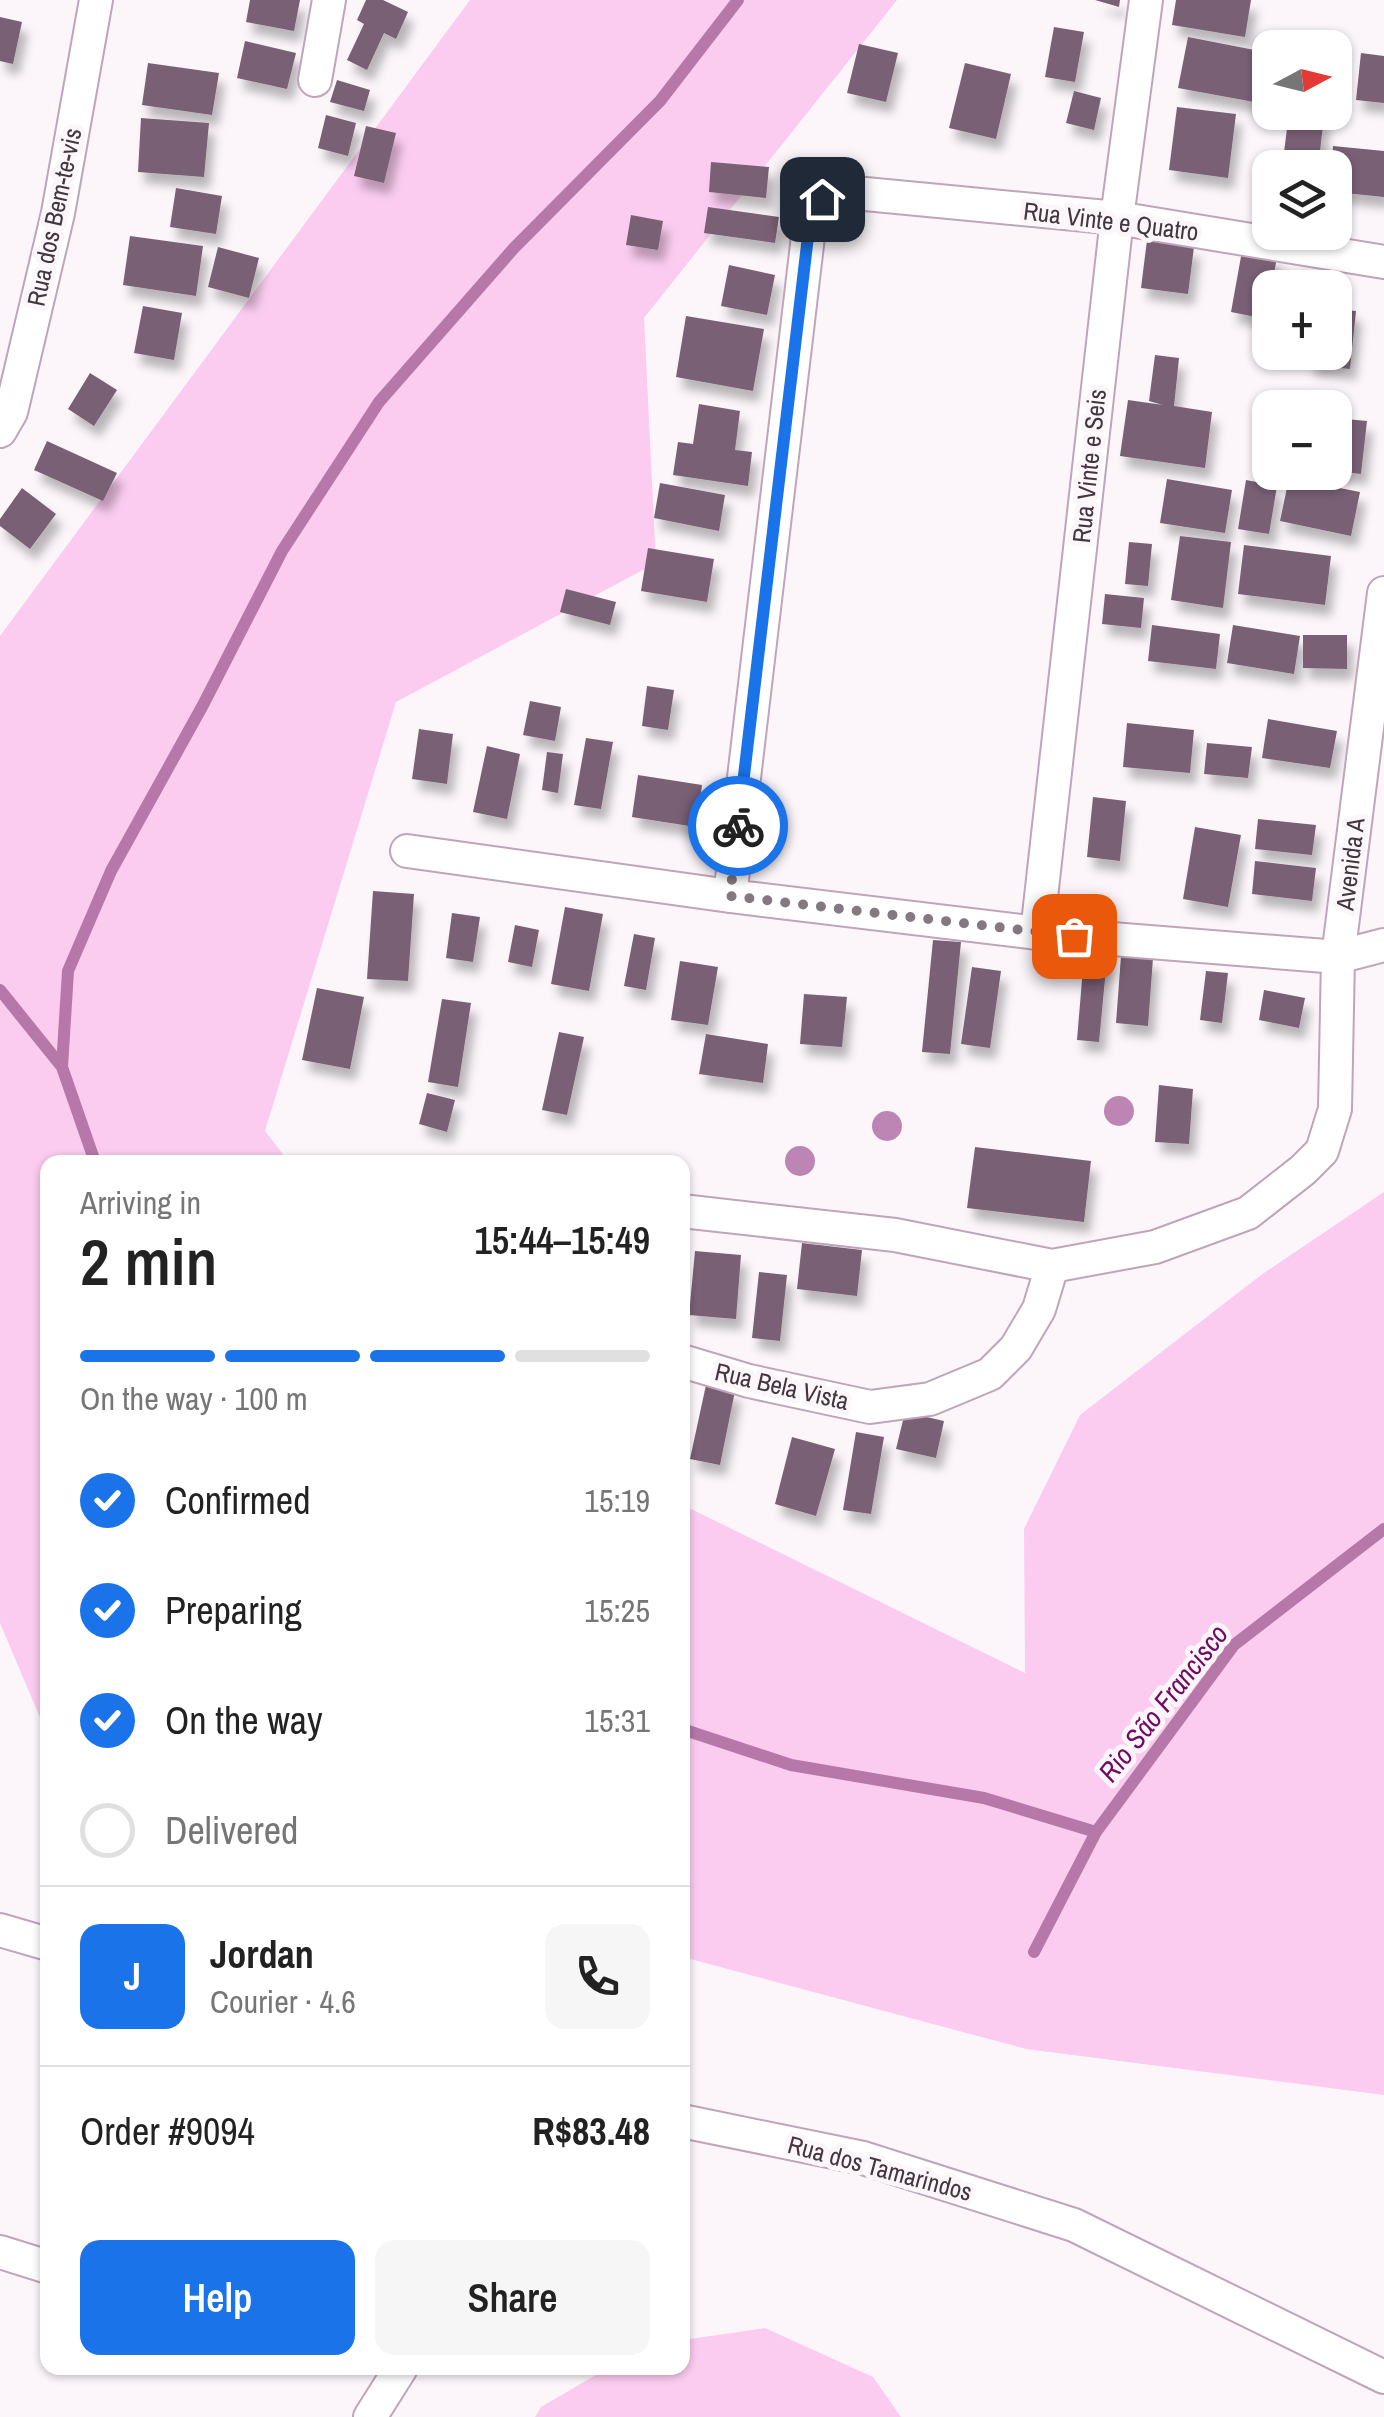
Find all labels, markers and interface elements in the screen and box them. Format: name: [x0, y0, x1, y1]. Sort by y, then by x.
north arrow: [1252, 30, 1352, 130]
map controls: [1252, 30, 1352, 490]
street label: Rua dos Bem-te-vis: [19, 125, 89, 309]
button: layers: [1252, 150, 1352, 250]
pin: [780, 157, 865, 242]
icon: home: [795, 172, 850, 227]
street label: Rua Vinte e Quatro: [1021, 193, 1201, 249]
button: +: [1252, 270, 1352, 370]
street label: Rua Vinte e Seis: [1064, 387, 1114, 545]
button: −: [1252, 390, 1352, 490]
courier: [688, 776, 788, 876]
icon: bike: [711, 799, 766, 854]
street label: Avenida A: [1327, 815, 1373, 913]
pin: [1032, 894, 1117, 979]
icon: bag: [1047, 909, 1102, 964]
text: Arriving in: [80, 1181, 201, 1224]
text: 15:44–15:49: [474, 1215, 650, 1266]
text: 2 min: [80, 1218, 217, 1305]
street label: Rua Bela Vista: [712, 1354, 853, 1418]
text: On the way · 100 m: [80, 1377, 308, 1420]
icon: check: [80, 1473, 135, 1528]
text: Confirmed: [165, 1475, 310, 1526]
text: 15:19: [584, 1479, 650, 1522]
icon: check: [80, 1583, 135, 1638]
text: Preparing: [165, 1585, 302, 1636]
text: 15:25: [584, 1589, 650, 1632]
water label: Rio São Francisco: [1089, 1616, 1237, 1790]
icon: check: [80, 1693, 135, 1748]
text: On the way: [165, 1695, 323, 1746]
text: 15:31: [584, 1699, 650, 1742]
text: Delivered: [165, 1805, 298, 1856]
button: phone: [545, 1924, 650, 2029]
text: Jordan: [210, 1929, 314, 1980]
text: J: [124, 1951, 141, 2002]
text: Courier · 4.6: [210, 1980, 356, 2023]
text: Order #9094: [80, 2106, 255, 2157]
text: R$83.48: [532, 2106, 650, 2157]
street label: Rua dos Tamarindos: [784, 2127, 976, 2209]
button: Help: [80, 2240, 355, 2355]
button: Share: [375, 2240, 650, 2355]

